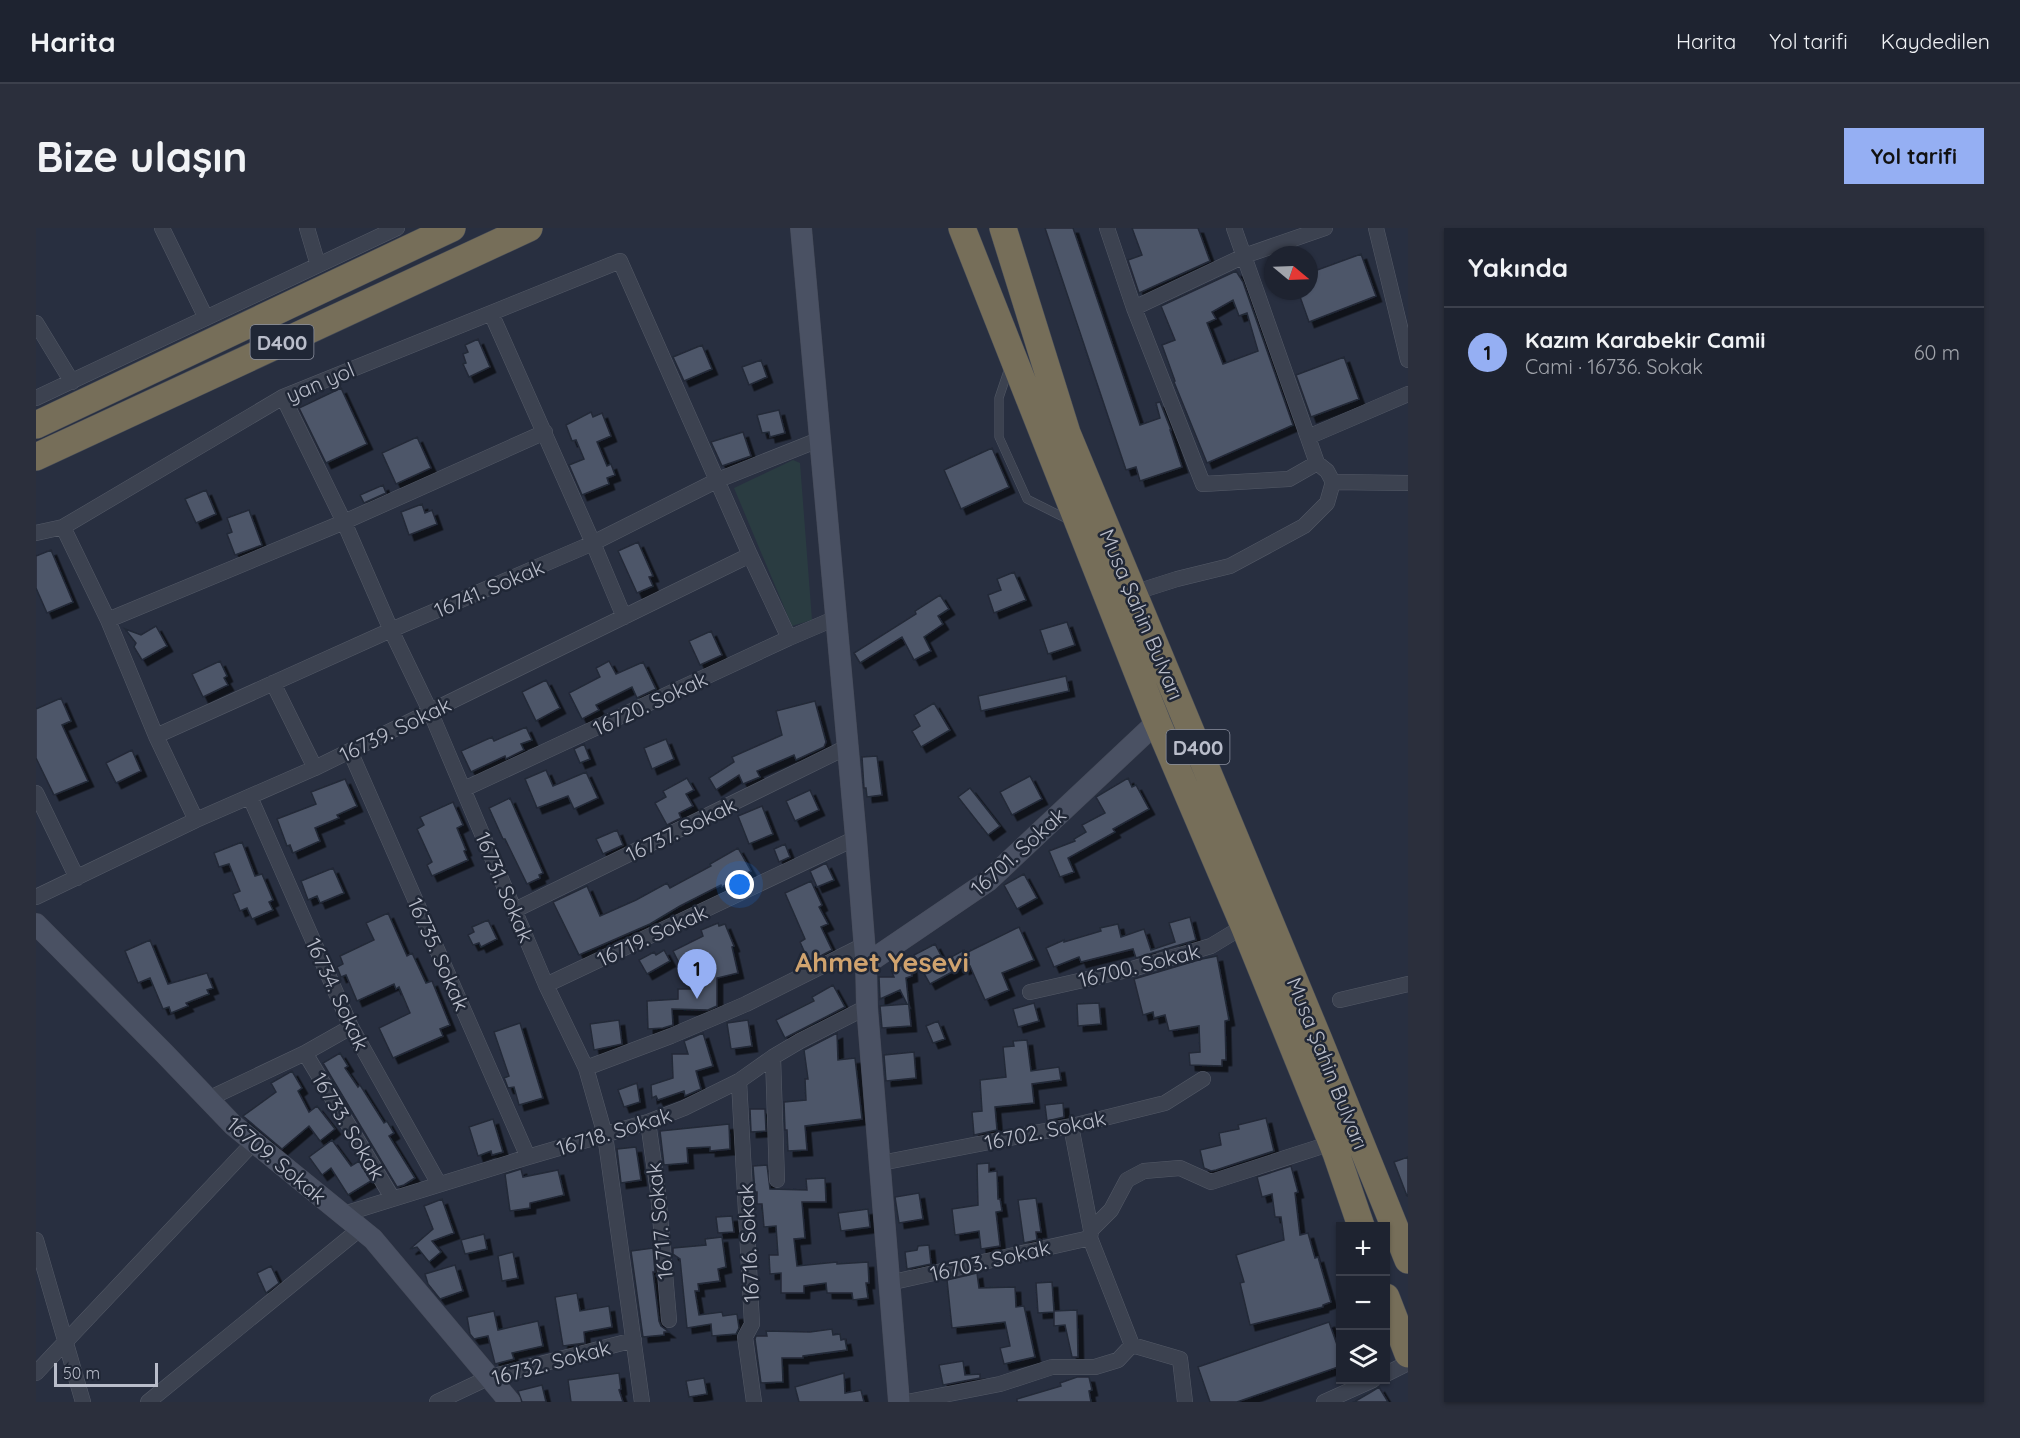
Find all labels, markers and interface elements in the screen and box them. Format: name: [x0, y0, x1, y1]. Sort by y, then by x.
text: Harita: [30, 24, 116, 59]
text: Harita: [1676, 28, 1736, 54]
text: Yol tarifi: [1769, 28, 1848, 54]
text: Kaydedilen: [1881, 28, 1990, 54]
button: Yol tarifi: [1844, 128, 1984, 184]
text: Bize ulaşın: [36, 130, 247, 183]
north arrow: [1264, 246, 1318, 300]
text: Yakında: [1468, 251, 1568, 284]
road number: D400: [250, 325, 314, 359]
text: Kazım Karabekir Camii: [1525, 326, 1765, 354]
text: 1: [1484, 340, 1491, 365]
text: 60 m: [1914, 340, 1960, 365]
text: Cami · 16736. Sokak: [1525, 354, 1703, 379]
street label: yan yol: [282, 356, 358, 408]
street label: Musa Şahin Bulvarı: [1094, 525, 1190, 703]
street label: 16741. Sokak: [430, 553, 548, 623]
street label: 16720. Sokak: [589, 665, 711, 741]
street label: 16739. Sokak: [335, 691, 455, 767]
road number: D400: [1166, 730, 1230, 764]
street label: 16737. Sokak: [622, 791, 740, 867]
street label: 16701. Sokak: [965, 801, 1071, 901]
street label: 16731. Sokak: [470, 828, 540, 946]
your location: [725, 870, 754, 899]
street label: 16735. Sokak: [403, 893, 475, 1015]
street label: 16719. Sokak: [593, 899, 711, 971]
street label: 16734. Sokak: [301, 934, 375, 1054]
street label: 16700. Sokak: [1076, 937, 1202, 993]
district label: Ahmet Yesevi: [795, 945, 969, 979]
pin: 1: [678, 950, 716, 999]
street label: Musa Şahin Bulvarı: [1282, 973, 1374, 1153]
street label: 16733. Sokak: [307, 1067, 391, 1185]
street label: 16718. Sokak: [553, 1101, 675, 1161]
street label: 16702. Sokak: [982, 1104, 1108, 1156]
street label: 16709. Sokak: [222, 1111, 332, 1209]
street label: 16717. Sokak: [640, 1161, 678, 1281]
street label: 16716. Sokak: [732, 1183, 764, 1303]
map controls: [1336, 1222, 1390, 1384]
button: +: [1336, 1222, 1390, 1276]
street label: 16703. Sokak: [927, 1234, 1053, 1286]
button: −: [1336, 1276, 1390, 1330]
button: layers: [1336, 1330, 1390, 1384]
street label: 16732. Sokak: [489, 1334, 613, 1390]
scale bar: [54, 1360, 158, 1388]
text: 50 m: [63, 1363, 100, 1383]

